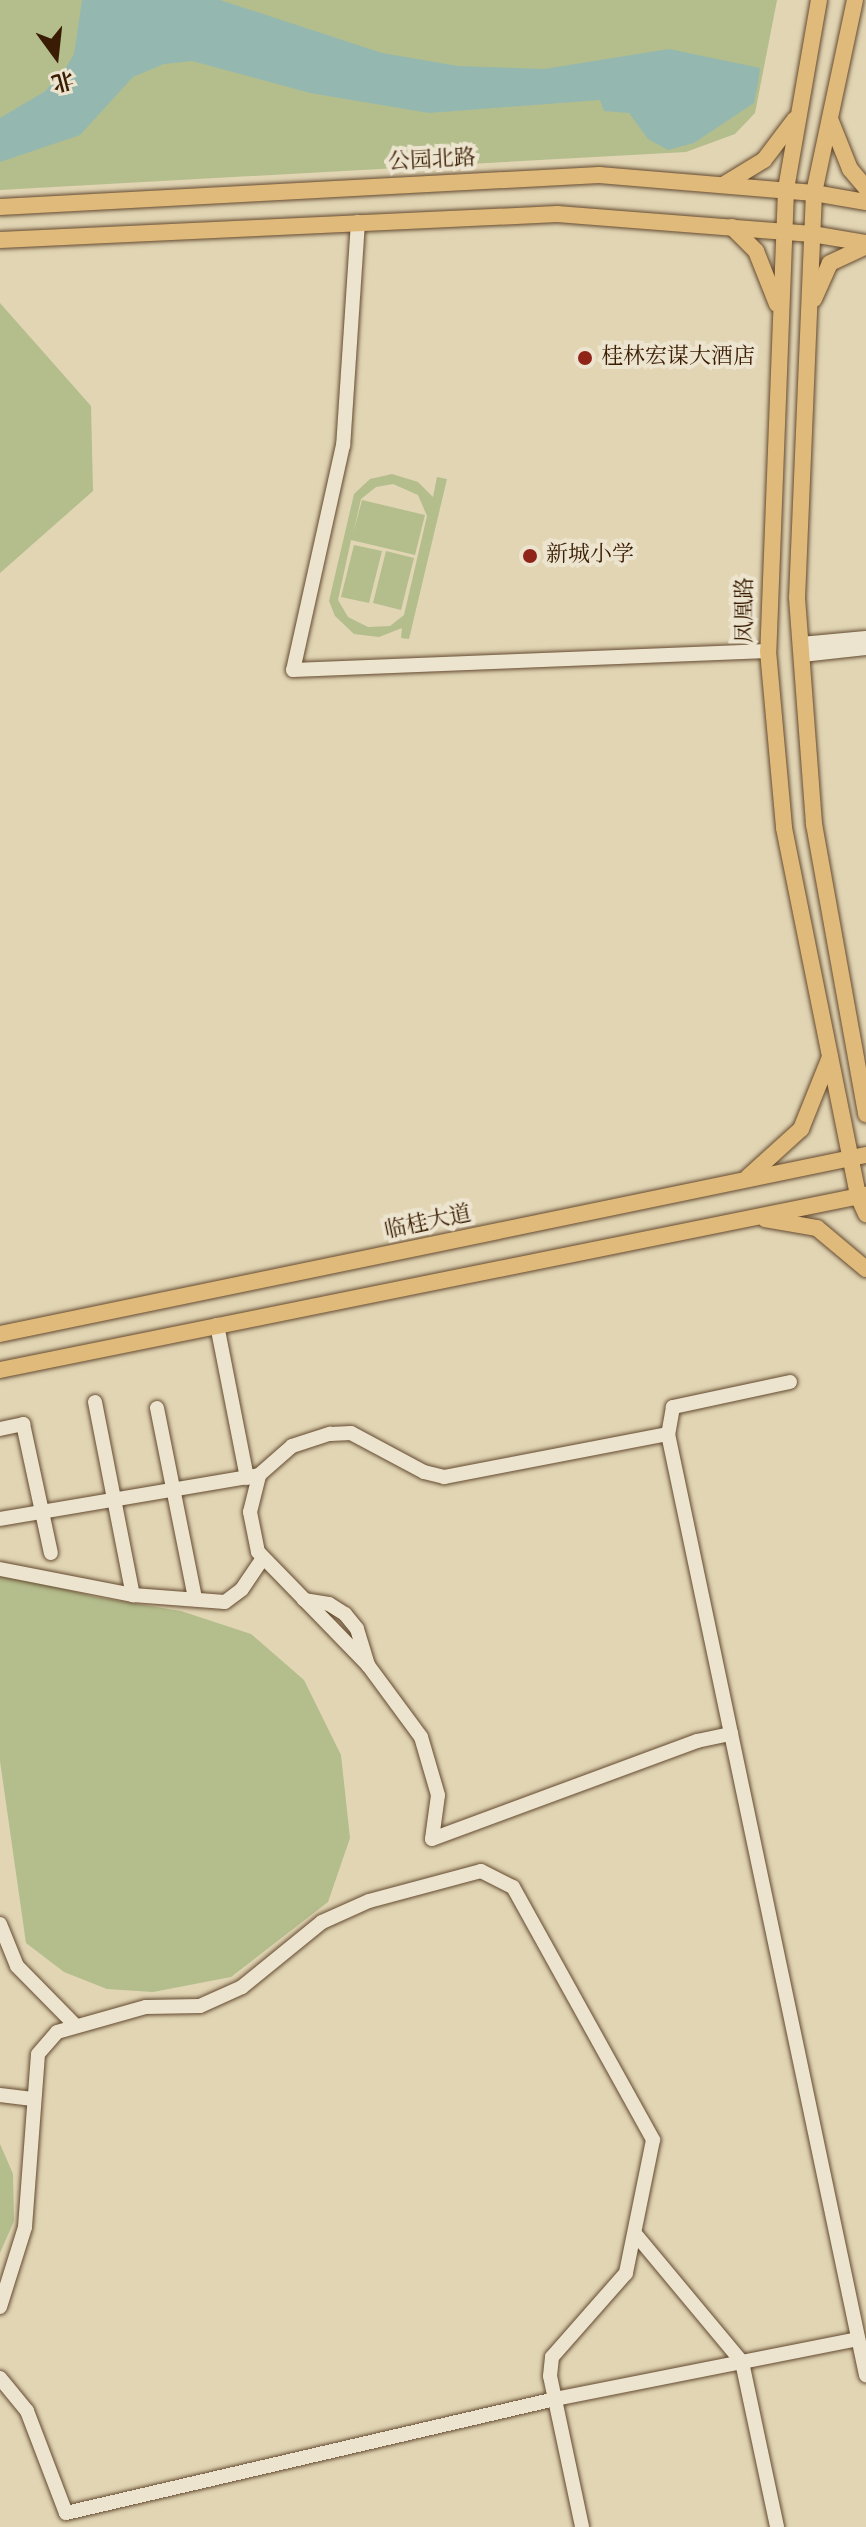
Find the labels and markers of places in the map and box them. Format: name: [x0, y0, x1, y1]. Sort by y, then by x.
place label: 桂林宏谋大酒店: [601, 345, 755, 371]
marker: 桂林宏谋大酒店: [576, 349, 594, 367]
place label: 新城小学: [546, 543, 634, 569]
marker: 新城小学: [521, 547, 539, 565]

